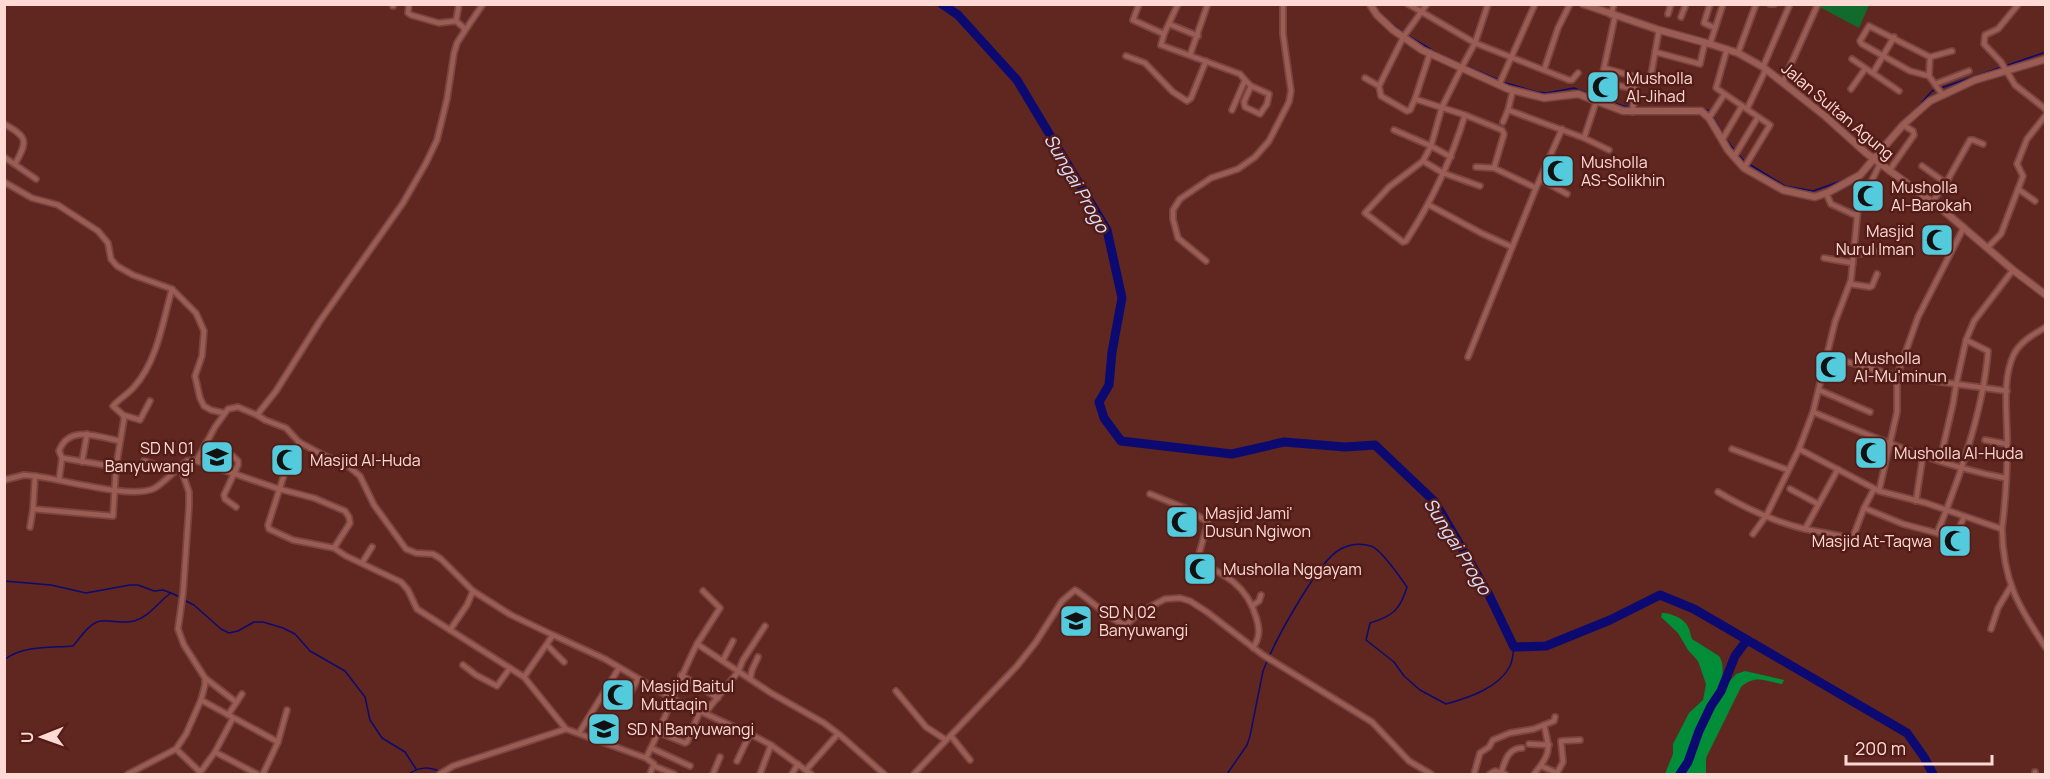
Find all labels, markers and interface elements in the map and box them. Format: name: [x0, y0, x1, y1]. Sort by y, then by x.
street label: Jalan Sultan Agung: [1777, 57, 1899, 165]
place label: Musholla Al-Jihad: [1626, 67, 1693, 107]
mosque icon: Musholla Al-Jihad: [1585, 69, 1621, 105]
water label: Sungai Progo: [1039, 129, 1116, 238]
place label: Musholla AS-Solikhin: [1581, 151, 1665, 191]
mosque icon: Musholla AS-Solikhin: [1540, 153, 1576, 189]
place label: Musholla Al-Barokah: [1891, 176, 1972, 216]
mosque icon: Musholla Al-Barokah: [1850, 178, 1886, 214]
place label: Masjid Nurul Iman: [1836, 220, 1914, 260]
mosque icon: Masjid Nurul Iman: [1919, 222, 1955, 258]
place label: Musholla Al-Mu'minun: [1854, 347, 1947, 387]
mosque icon: Musholla Al-Mu'minun: [1813, 349, 1849, 385]
mosque icon: Musholla Al-Huda: [1853, 435, 1889, 471]
place label: SD N 01 Banyuwangi: [105, 437, 194, 477]
school or university icon: SD N 01 Banyuwangi: [199, 439, 235, 475]
mosque icon: Masjid Al-Huda: [269, 442, 305, 478]
place label: Musholla Al-Huda: [1894, 442, 2023, 464]
place label: Masjid Al-Huda: [310, 449, 421, 471]
water label: Sungai Progo: [1419, 493, 1498, 600]
place label: Masjid Jami' Dusun Ngiwon: [1205, 502, 1311, 542]
mosque icon: Masjid Jami' Dusun Ngiwon: [1164, 504, 1200, 540]
mosque icon: Masjid At-Taqwa: [1937, 523, 1973, 559]
place label: Masjid At-Taqwa: [1812, 530, 1932, 552]
mosque icon: Musholla Nggayam: [1182, 551, 1218, 587]
place label: Musholla Nggayam: [1223, 558, 1362, 580]
place label: SD N 02 Banyuwangi: [1099, 601, 1188, 641]
school or university icon: SD N 02 Banyuwangi: [1058, 603, 1094, 639]
place label: Masjid Baitul Muttaqin: [641, 675, 734, 715]
mosque icon: Masjid Baitul Muttaqin: [600, 677, 636, 713]
north arrow: [12, 707, 72, 767]
school or university icon: SD N Banyuwangi: [586, 711, 622, 747]
place label: SD N Banyuwangi: [627, 718, 754, 740]
scale bar: [1846, 728, 1992, 766]
text: U: [16, 731, 38, 743]
text: 200 m: [1855, 736, 1906, 760]

